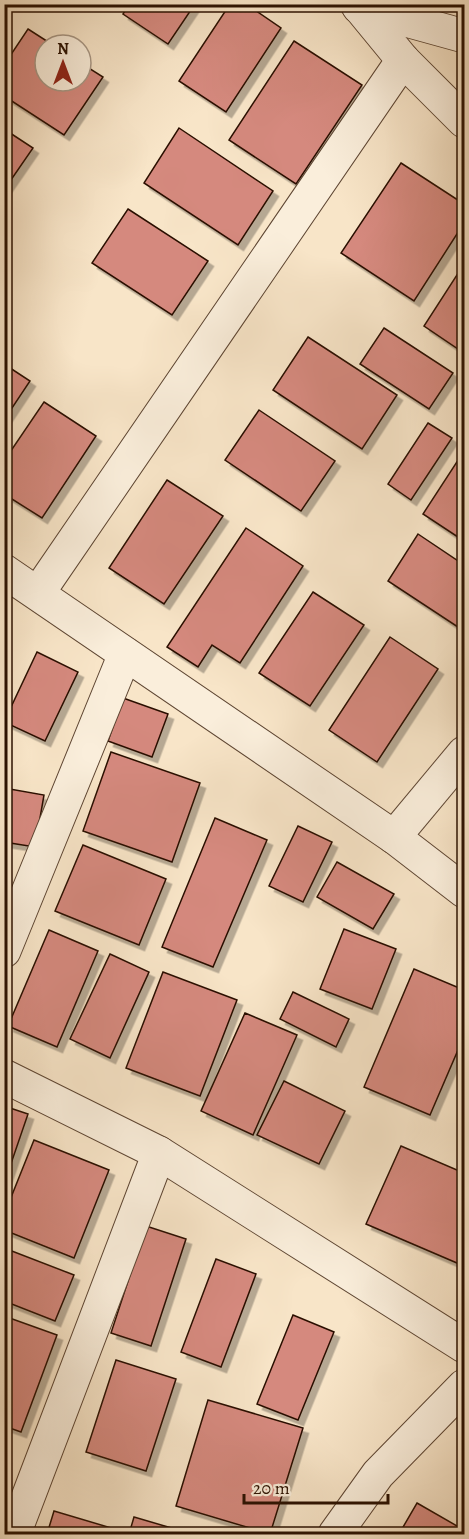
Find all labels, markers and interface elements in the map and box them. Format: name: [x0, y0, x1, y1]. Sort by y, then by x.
north arrow: [33, 33, 93, 93]
text: N: [57, 38, 69, 60]
scale bar: [244, 1467, 388, 1505]
text: 20 m: [253, 1476, 290, 1500]

